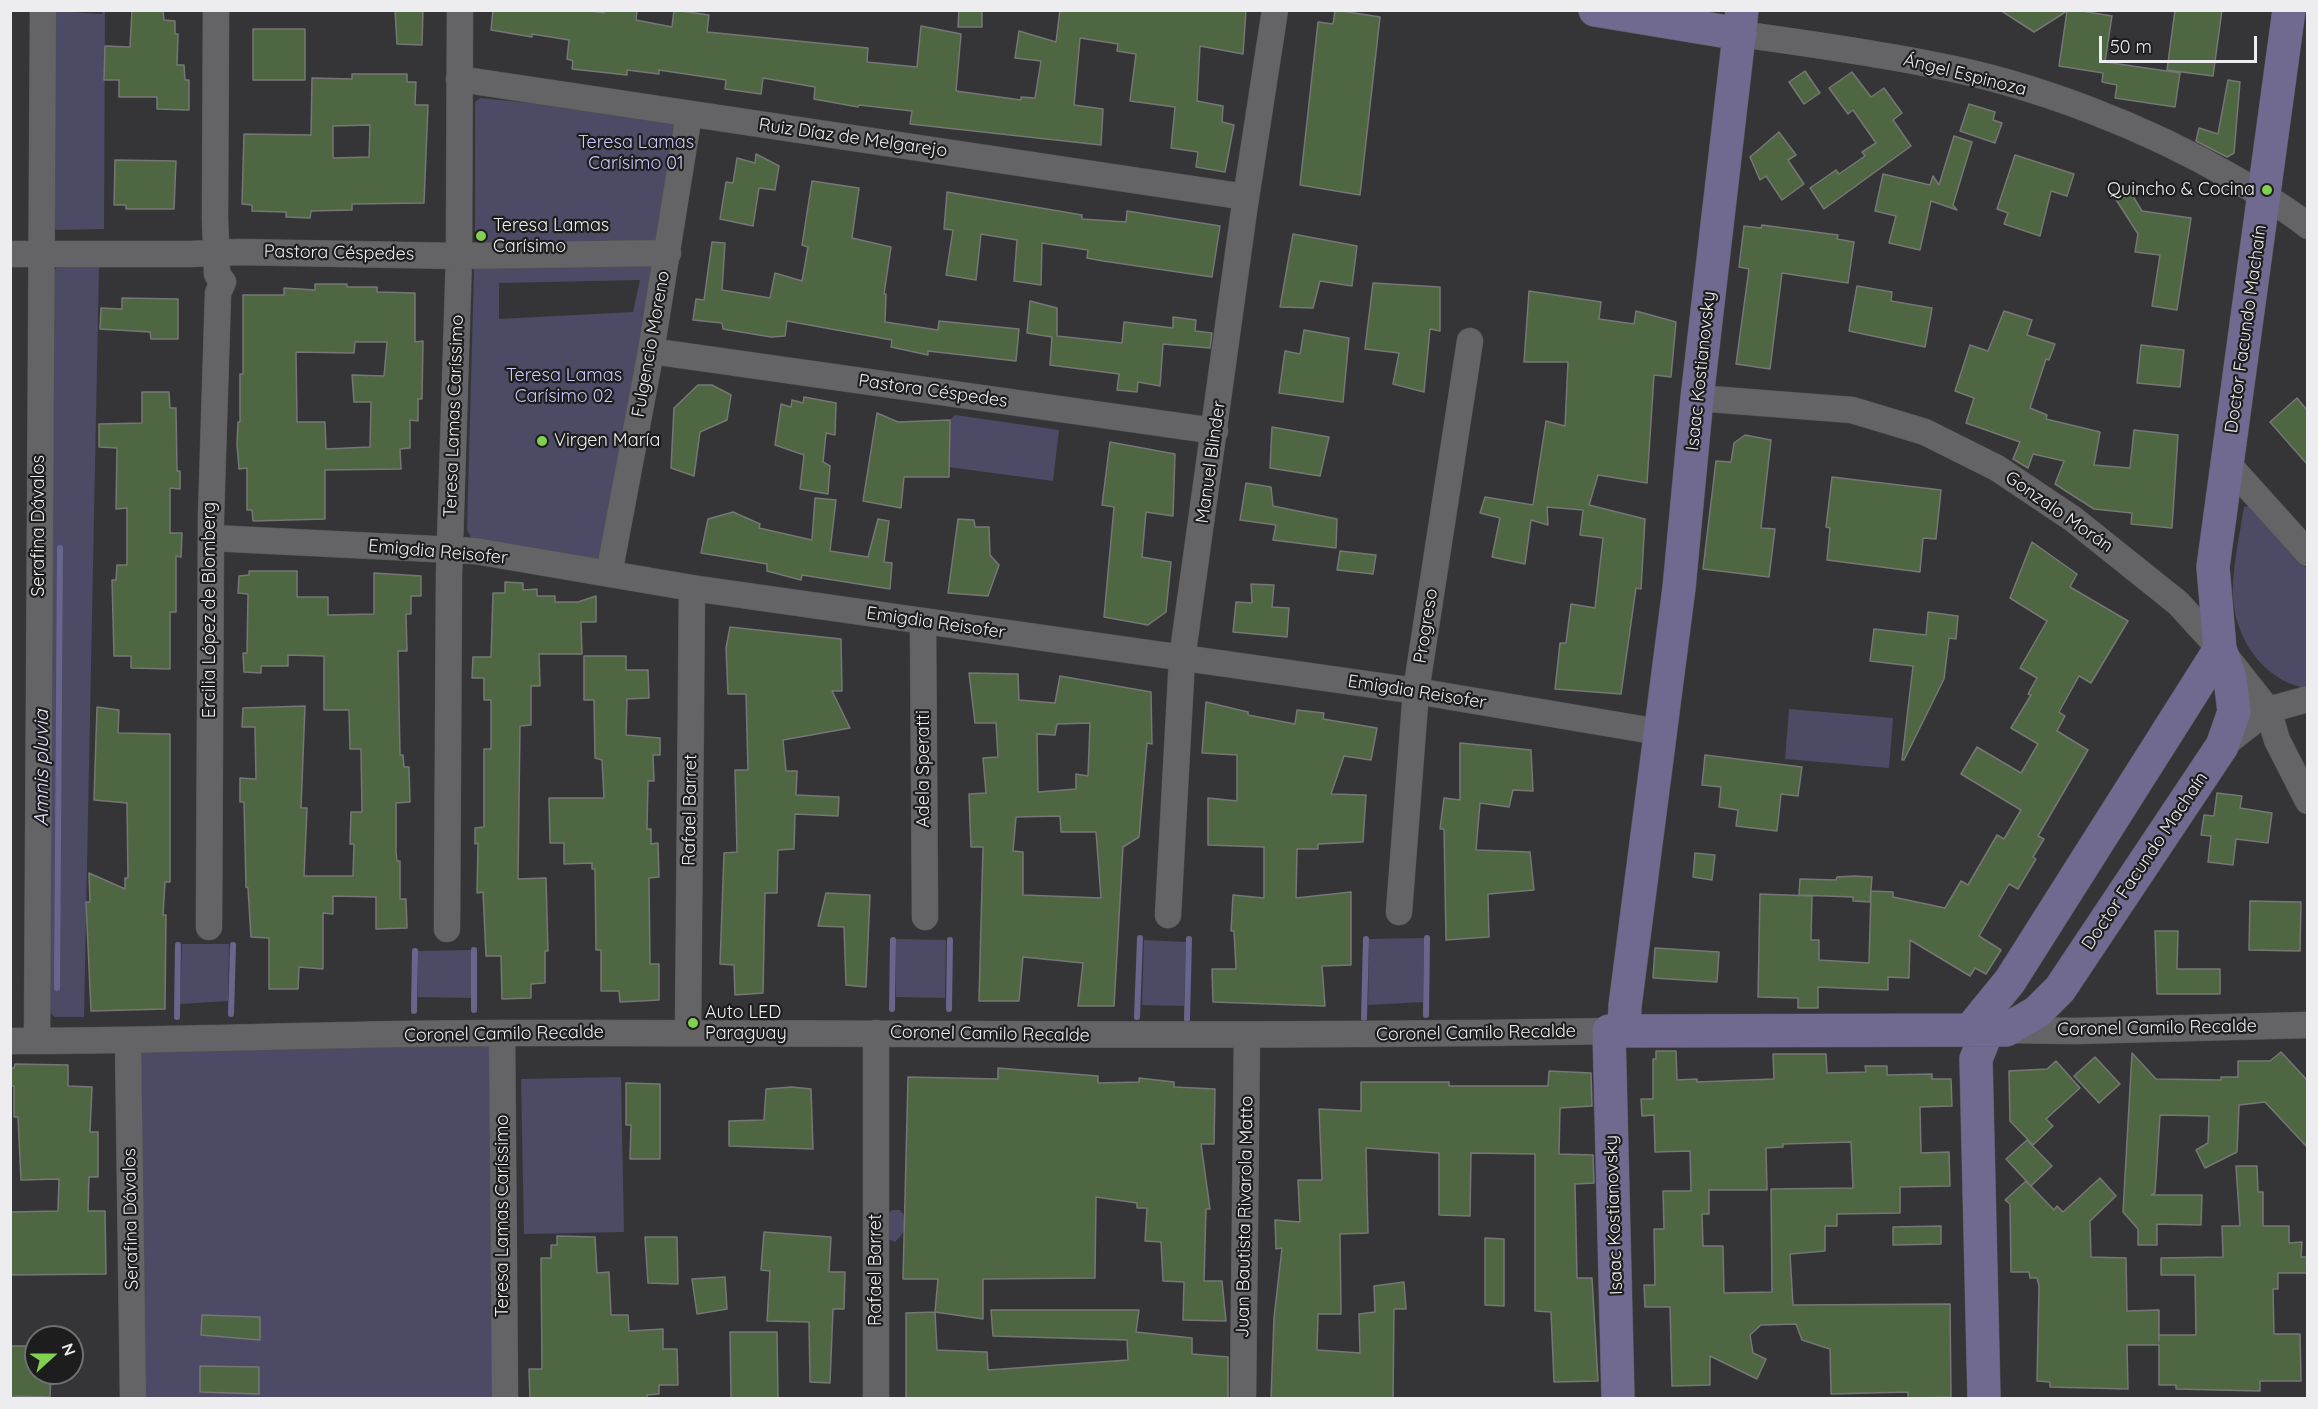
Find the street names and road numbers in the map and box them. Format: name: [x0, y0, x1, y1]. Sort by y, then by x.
street label: Ángel Espinoza: [1901, 49, 2029, 101]
street label: Ruiz Díaz de Melgarejo: [757, 114, 949, 162]
street label: Doctor Facundo Machaín: [2221, 224, 2271, 434]
street label: Pastora Céspedes: [264, 241, 414, 265]
street label: Fulgencio Moreno: [627, 269, 675, 419]
street label: Isaac Kostianovsky: [1682, 290, 1720, 452]
street label: Teresa Lamas Caríssimo: [440, 314, 468, 518]
street label: Pastora Céspedes: [857, 370, 1009, 412]
street label: Manuel Blinder: [1192, 399, 1230, 525]
street label: Serafina Dávalos: [28, 455, 50, 597]
street label: Gonzalo Morán: [2001, 467, 2117, 557]
street label: Ercilia López de Blomberg: [199, 502, 221, 718]
street label: Emigdia Reisofer: [367, 535, 509, 569]
street label: Progreso: [1409, 587, 1443, 665]
street label: Emigdia Reisofer: [865, 603, 1007, 643]
street label: Emigdia Reisofer: [1346, 670, 1488, 714]
street label: Adela Speratti: [913, 710, 935, 828]
street label: Rafael Barret: [678, 754, 702, 866]
street label: Doctor Facundo Machaín: [2077, 768, 2213, 954]
street label: Coronel Camilo Recalde: [2057, 1015, 2257, 1041]
street label: Coronel Camilo Recalde: [1376, 1020, 1576, 1046]
street label: Coronel Camilo Recalde: [404, 1021, 604, 1047]
street label: Coronel Camilo Recalde: [890, 1021, 1090, 1047]
street label: Juan Bautista Rivarola Matto: [1232, 1096, 1258, 1338]
street label: Teresa Lamas Caríssimo: [492, 1115, 514, 1317]
street label: Isaac Kostianovsky: [1600, 1135, 1628, 1295]
street label: Serafina Dávalos: [119, 1148, 143, 1290]
street label: Rafael Barret: [865, 1214, 887, 1326]

